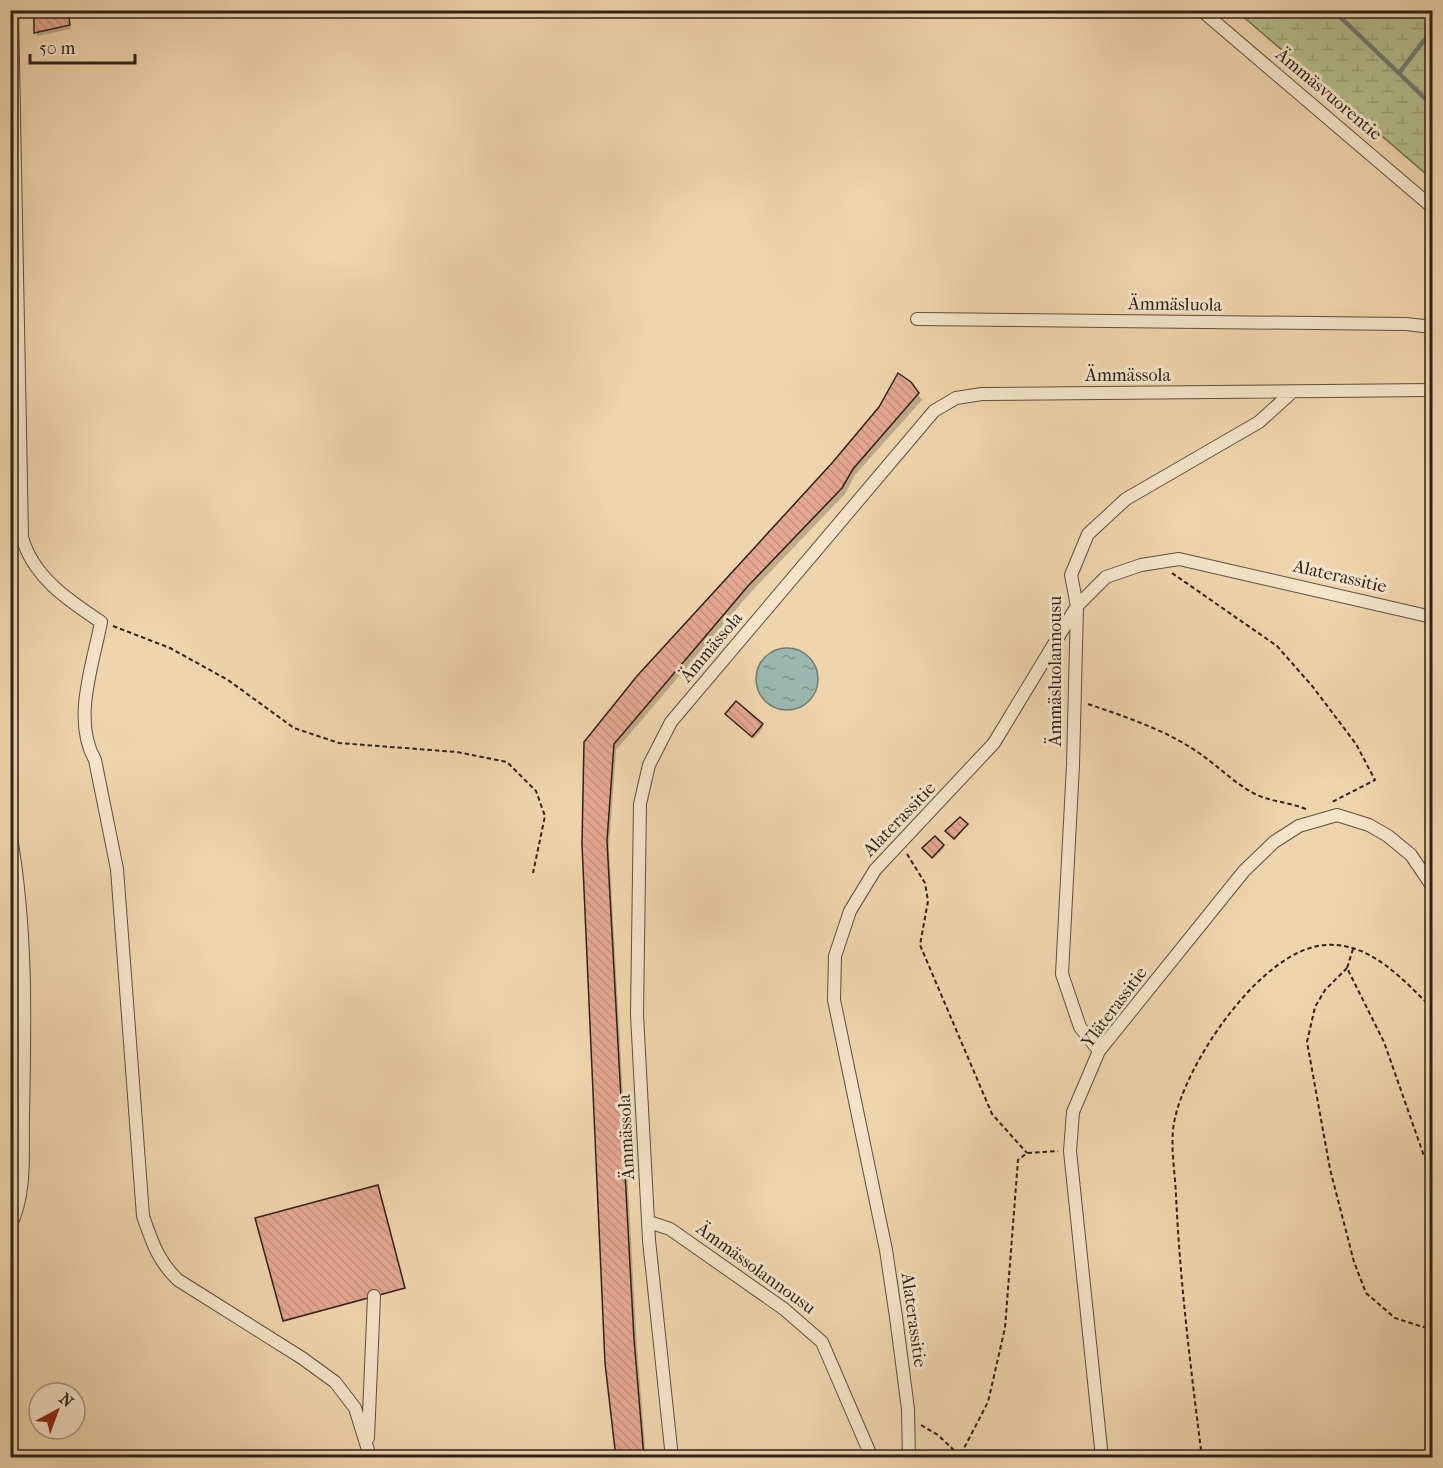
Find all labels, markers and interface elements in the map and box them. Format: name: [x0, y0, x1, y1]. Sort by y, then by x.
scale bar: [30, 27, 135, 65]
text: 50 m: [39, 38, 76, 59]
street label: Ämmäsvuorentie: [1271, 43, 1387, 145]
street label: Ämmäsluola: [1127, 292, 1223, 316]
street label: Ämmässola: [1084, 364, 1171, 386]
street label: Alaterassitie: [1290, 555, 1389, 597]
street label: Ämmäsluolannousu: [1044, 596, 1066, 747]
street label: Ämmässola: [674, 607, 747, 688]
street label: Alaterassitie: [858, 778, 940, 862]
street label: Yläterassitie: [1077, 963, 1152, 1053]
street label: Ämmässola: [613, 1093, 639, 1181]
street label: Ämmässolannousu: [691, 1217, 820, 1319]
street label: Alaterassitie: [896, 1270, 931, 1369]
north arrow: [27, 1381, 87, 1441]
text: N: [56, 1389, 78, 1412]

